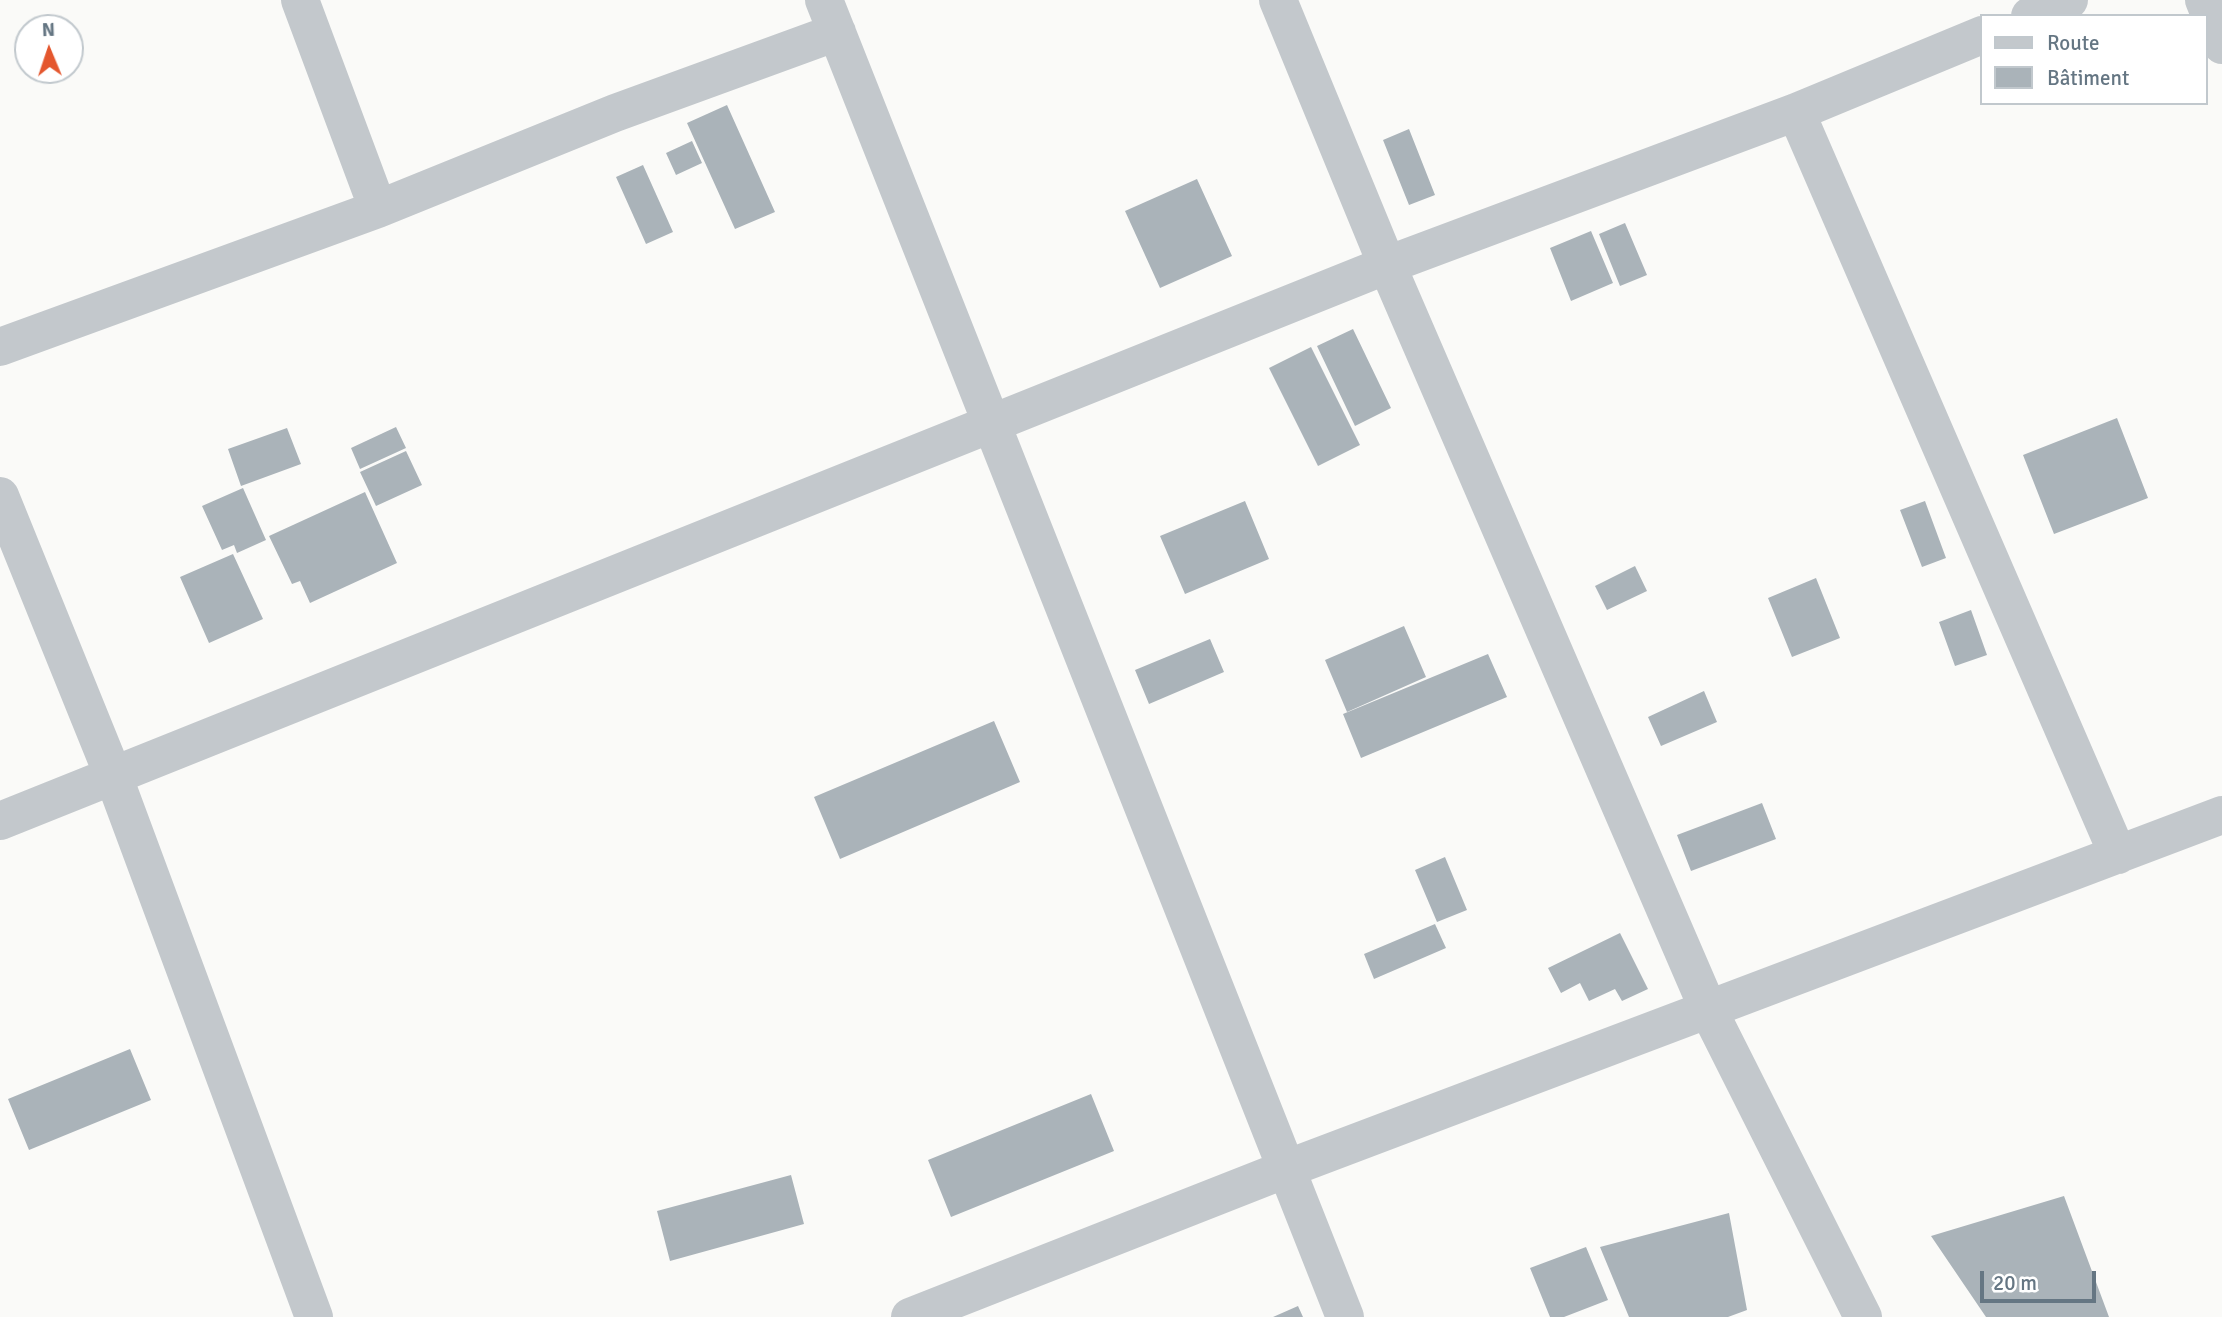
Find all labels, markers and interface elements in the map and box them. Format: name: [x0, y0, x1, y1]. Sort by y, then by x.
north arrow: [14, 14, 84, 84]
legend: [1980, 14, 2208, 105]
text: N: [41, 18, 55, 42]
text: Route: [2047, 30, 2099, 56]
text: Bâtiment: [2047, 65, 2129, 91]
scale bar: [1984, 1258, 2100, 1302]
text: 20 m: [1993, 1270, 2037, 1296]

